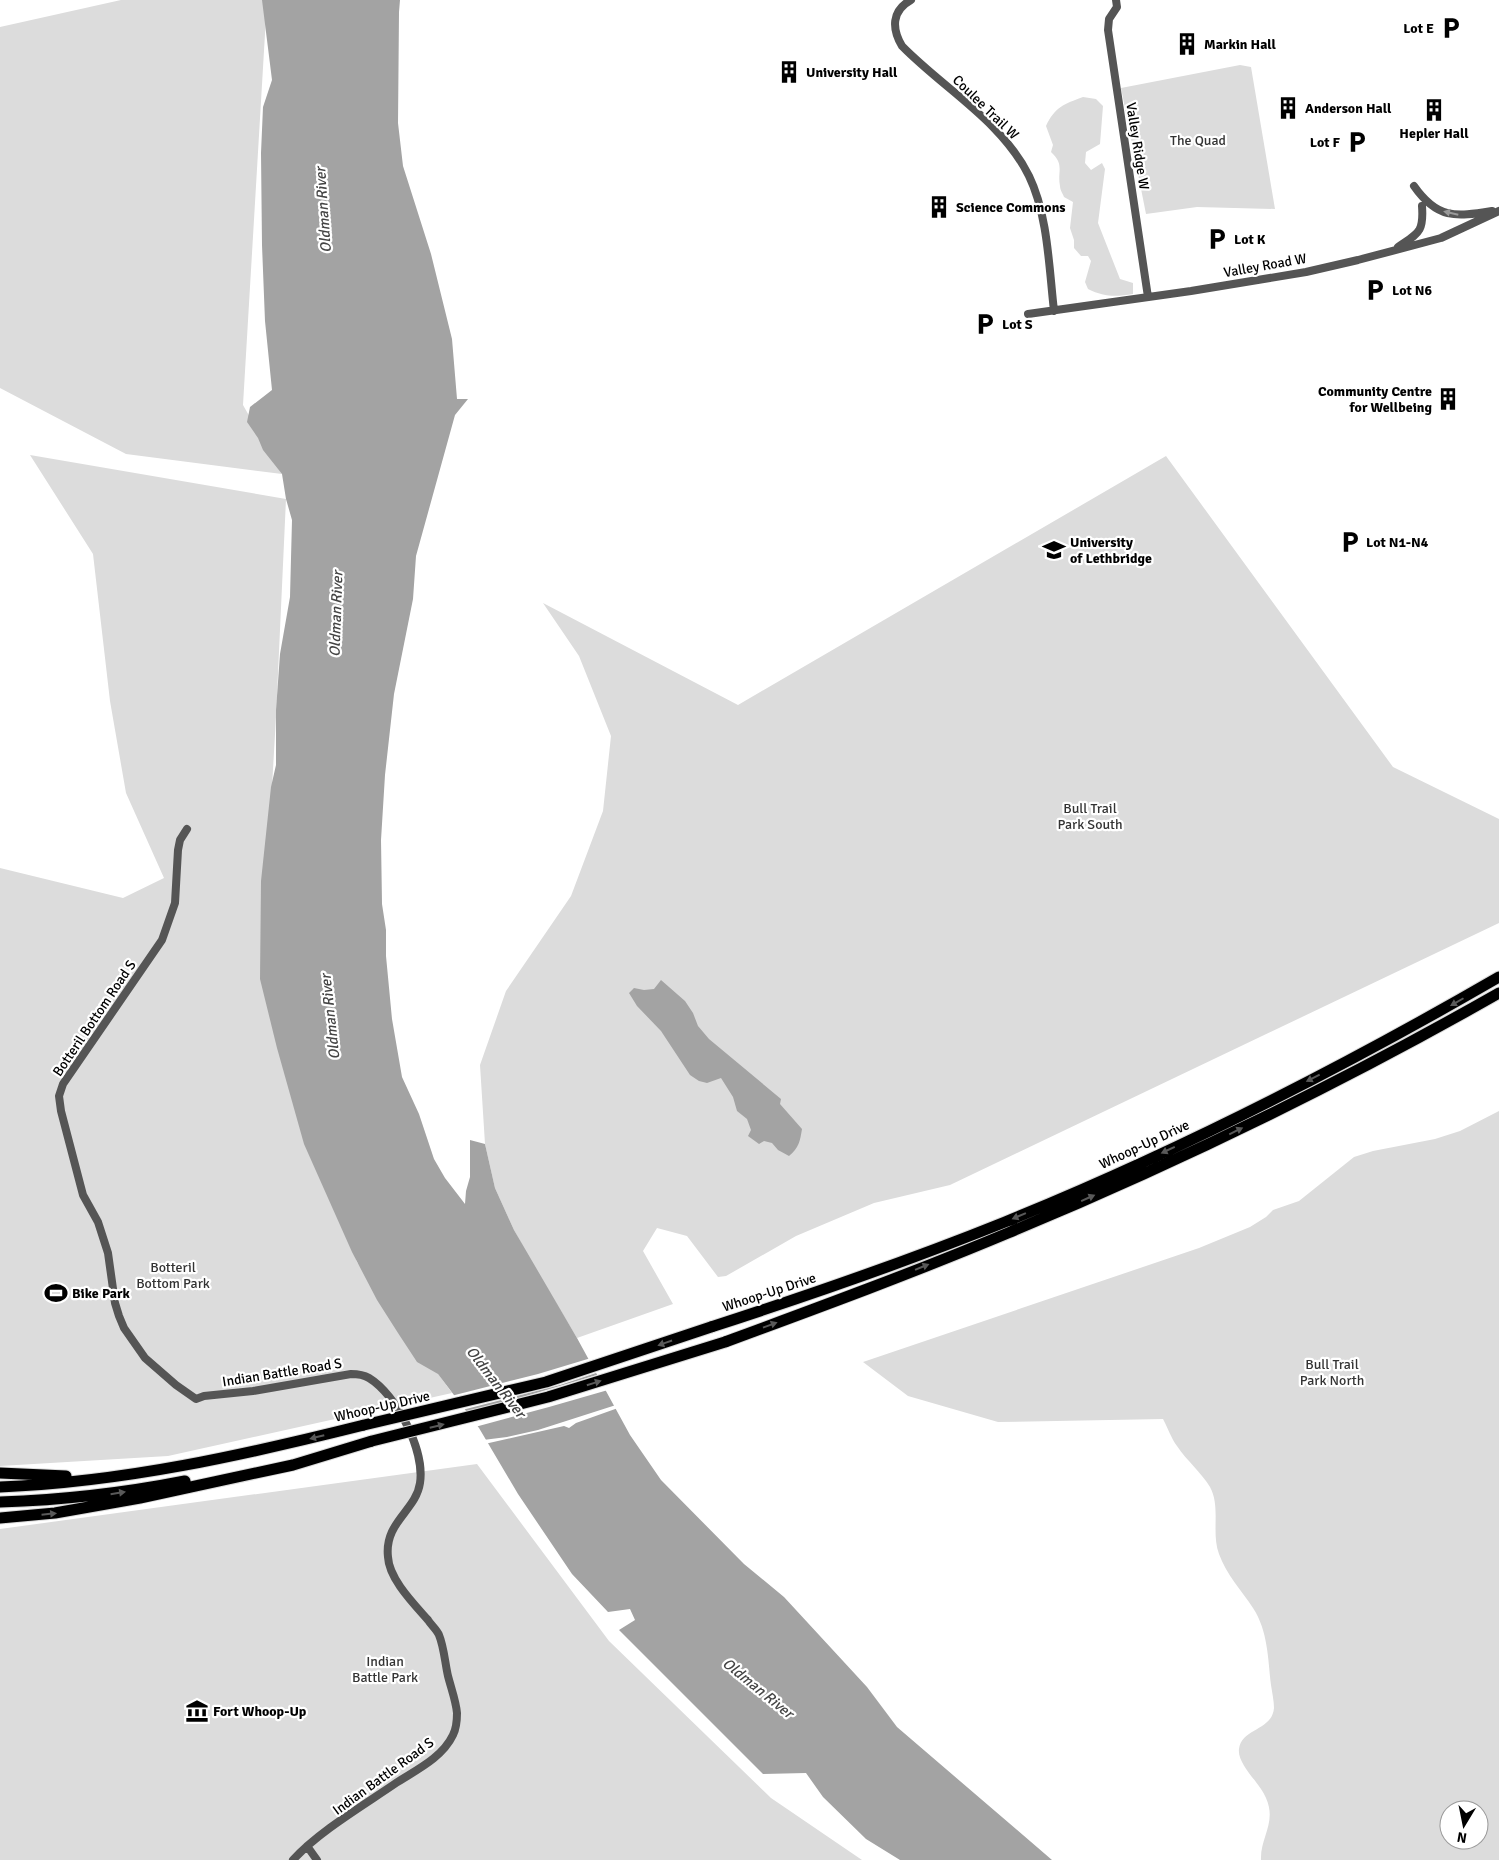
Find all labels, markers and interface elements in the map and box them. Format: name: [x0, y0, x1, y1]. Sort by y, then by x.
parking icon: Lot E: [1438, 15, 1464, 41]
place label: Lot E: [1403, 20, 1434, 37]
building icon: Markin Hall: [1174, 31, 1200, 57]
place label: Markin Hall: [1204, 36, 1277, 53]
building icon: University Hall: [776, 59, 802, 85]
place label: University Hall: [806, 64, 898, 81]
street label: Coulee Trail W: [949, 72, 1022, 143]
building icon: Anderson Hall: [1275, 95, 1301, 121]
building icon: Hepler Hall: [1421, 97, 1447, 123]
place label: Anderson Hall: [1305, 100, 1392, 117]
street label: Valley Ridge W: [1122, 101, 1153, 191]
place label: Hepler Hall: [1399, 125, 1469, 142]
parking icon: Lot F: [1344, 129, 1370, 155]
park label: The Quad: [1170, 132, 1226, 149]
place label: Lot F: [1310, 134, 1341, 151]
water label: Oldman River: [311, 164, 335, 253]
building icon: Science Commons: [926, 194, 952, 220]
place label: Science Commons: [956, 199, 1066, 216]
one-way arrow: [1444, 209, 1459, 217]
parking icon: Lot K: [1204, 226, 1230, 252]
place label: Lot K: [1234, 231, 1266, 248]
street label: Valley Road W: [1222, 250, 1308, 281]
parking icon: Lot N6: [1362, 277, 1388, 303]
place label: Lot N6: [1392, 282, 1433, 299]
parking icon: Lot S: [972, 311, 998, 337]
place label: Lot S: [1002, 316, 1033, 333]
place label: Community Centre for Wellbeing: [1318, 383, 1432, 416]
building icon: Community Centre for Wellbeing: [1435, 386, 1461, 412]
parking icon: Lot N1-N4: [1337, 529, 1363, 555]
place label: University of Lethbridge: [1070, 534, 1152, 567]
place label: Lot N1-N4: [1366, 534, 1429, 551]
school or university icon: University of Lethbridge: [1041, 537, 1067, 563]
water label: Oldman River: [326, 568, 347, 657]
park label: Bull Trail Park South: [1057, 800, 1123, 833]
street label: Botteril Bottom Road S: [49, 957, 140, 1080]
water label: Oldman River: [316, 971, 343, 1061]
one-way arrow: [1450, 997, 1463, 1006]
one-way arrow: [1306, 1074, 1321, 1082]
street label: Whoop-Up Drive: [1096, 1116, 1192, 1173]
one-way arrow: [1229, 1127, 1243, 1135]
one-way arrow: [1161, 1146, 1175, 1154]
one-way arrow: [1081, 1194, 1095, 1202]
one-way arrow: [1011, 1212, 1026, 1220]
park label: Botteril Bottom Park: [136, 1259, 210, 1292]
one-way arrow: [915, 1263, 929, 1271]
street label: Whoop-Up Drive: [720, 1269, 818, 1316]
sports icon: Bike Park: [43, 1280, 69, 1306]
place label: Bike Park: [72, 1285, 131, 1302]
one-way arrow: [763, 1321, 778, 1328]
one-way arrow: [657, 1340, 672, 1347]
water label: Oldman River: [463, 1343, 531, 1423]
street label: Indian Battle Road S: [221, 1355, 343, 1390]
park label: Bull Trail Park North: [1300, 1356, 1364, 1389]
one-way arrow: [586, 1379, 601, 1387]
street label: Whoop-Up Drive: [333, 1387, 432, 1426]
one-way arrow: [429, 1422, 444, 1430]
one-way arrow: [310, 1433, 325, 1441]
one-way arrow: [111, 1488, 127, 1496]
one-way arrow: [41, 1510, 57, 1518]
park label: Indian Battle Park: [352, 1653, 418, 1686]
water label: Oldman River: [719, 1654, 799, 1724]
museum icon: Fort Whoop-Up: [184, 1698, 210, 1724]
place label: Fort Whoop-Up: [213, 1703, 307, 1720]
street label: Indian Battle Road S: [329, 1734, 437, 1819]
north arrow: [1439, 1800, 1489, 1850]
text: N: [1456, 1828, 1468, 1847]

